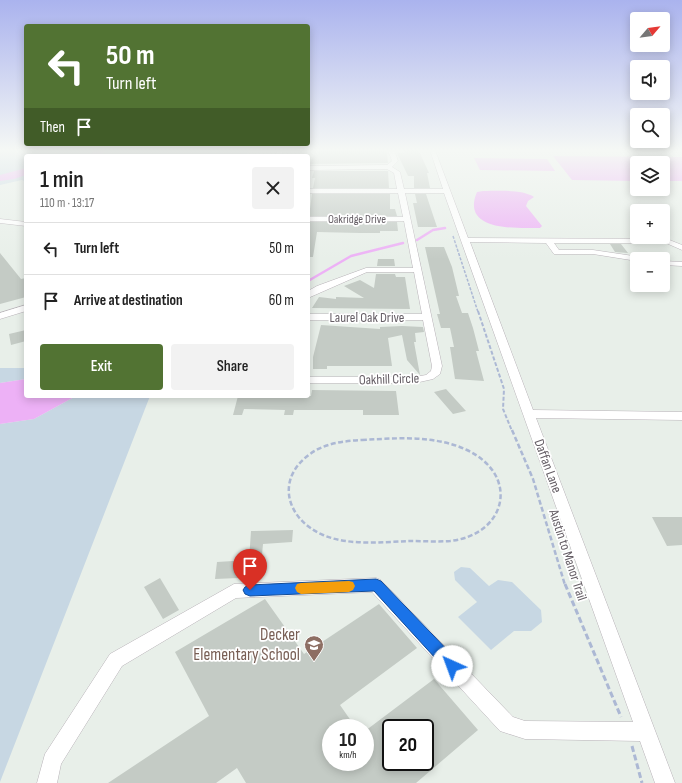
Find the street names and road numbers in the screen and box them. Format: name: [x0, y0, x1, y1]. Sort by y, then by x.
street label: Oakridge Drive: [328, 212, 386, 227]
street label: Laurel Oak Drive: [330, 309, 404, 326]
street label: Oakhill Circle: [358, 369, 420, 389]
street label: Daffan Lane: [530, 437, 566, 495]
street label: Austin to Manor Trail: [545, 506, 591, 603]

